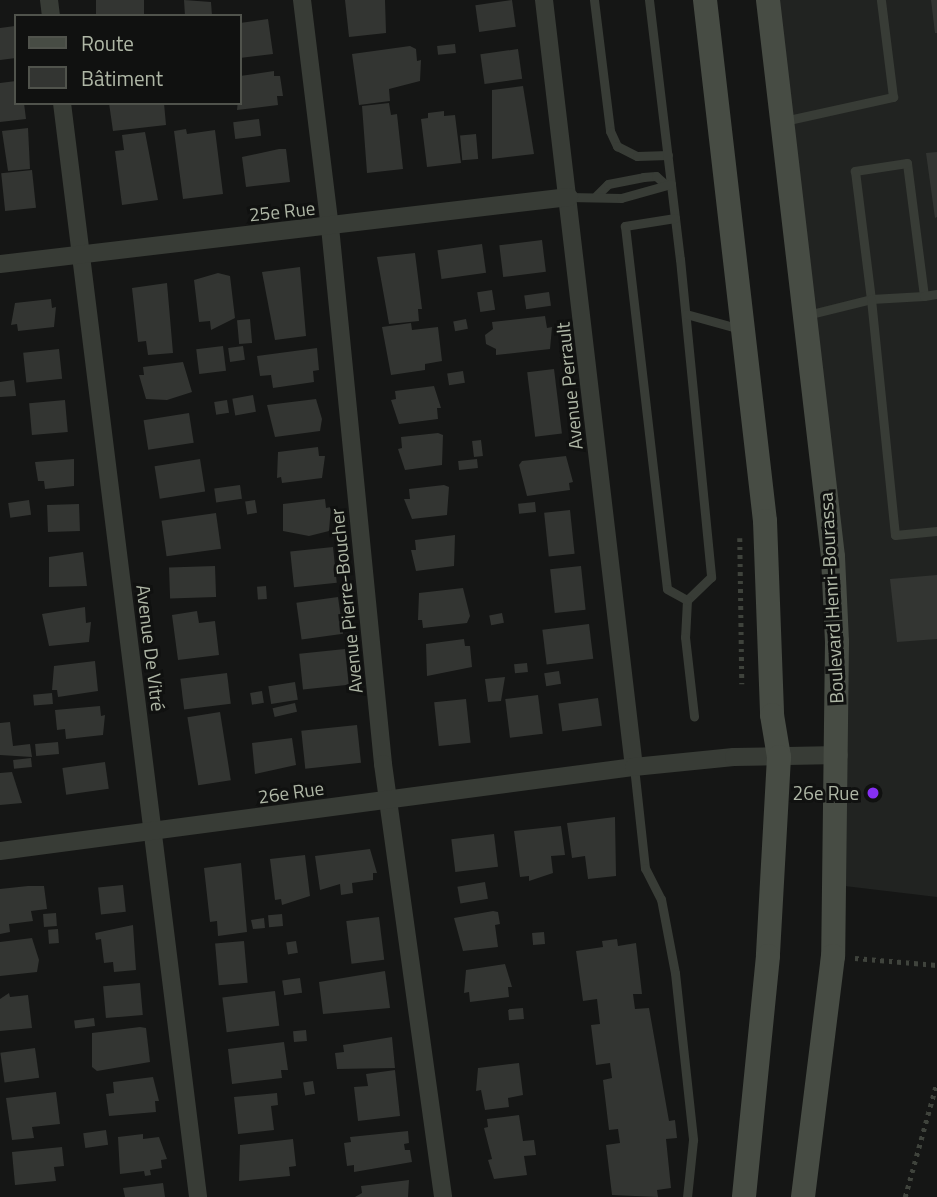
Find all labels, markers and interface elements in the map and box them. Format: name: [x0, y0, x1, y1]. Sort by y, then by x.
legend: [14, 14, 242, 105]
text: Route: [81, 27, 134, 59]
text: Bâtiment: [81, 62, 163, 94]
street label: 25e Rue: [248, 196, 316, 226]
street label: Avenue Perrault: [551, 321, 587, 451]
street label: Boulevard Henri-Bourassa: [814, 492, 848, 704]
street label: Avenue Pierre-Boucher: [325, 507, 367, 695]
street label: Avenue De Vitré: [132, 583, 170, 713]
street label: 26e Rue: [257, 776, 325, 808]
place label: 26e Rue: [793, 782, 859, 804]
marker: 26e Rue: [865, 785, 881, 801]

